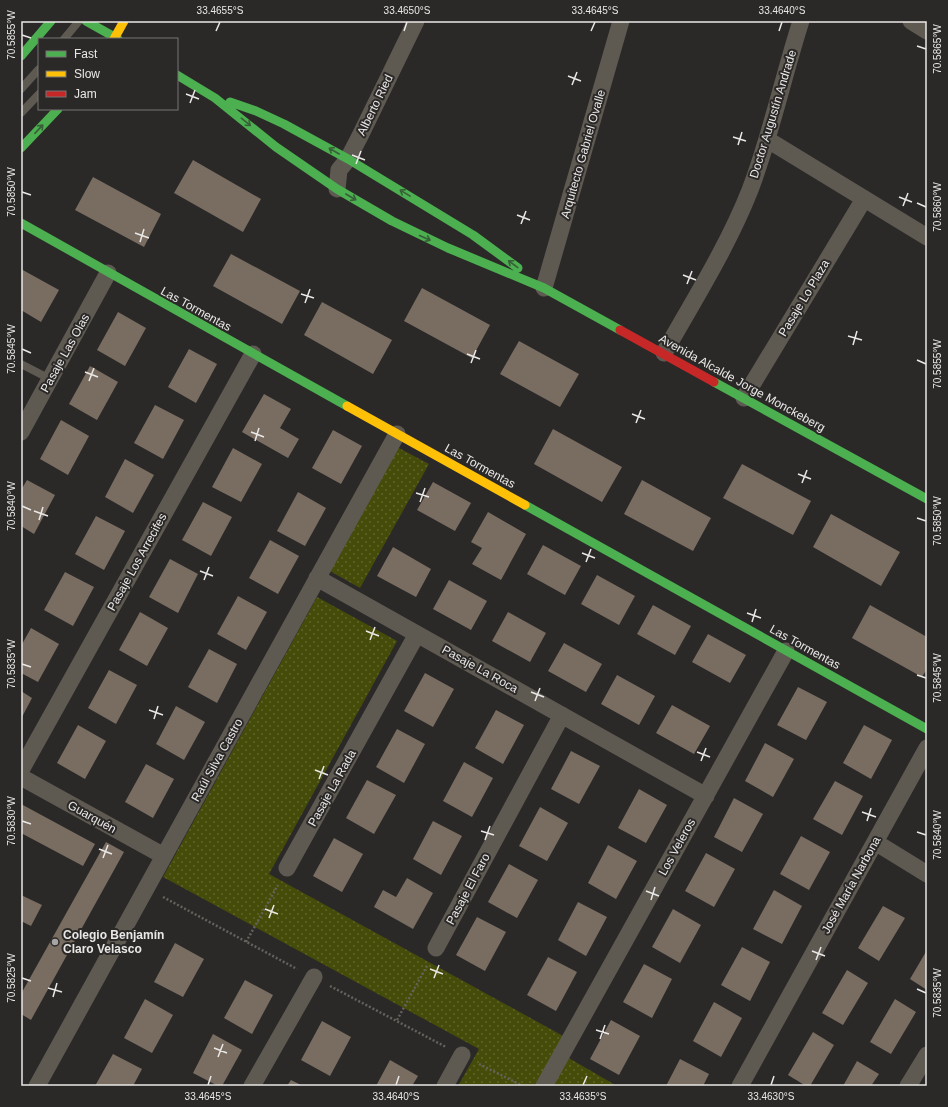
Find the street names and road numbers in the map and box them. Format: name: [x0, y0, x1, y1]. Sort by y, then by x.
street label: Doctor Augustín Andrade: [747, 48, 799, 180]
street label: Alberto Ried: [354, 72, 396, 138]
street label: Arquitecto Gabriel Ovalle: [558, 88, 608, 220]
street label: Pasaje Lo Plaza: [776, 257, 832, 339]
street label: Las Tormentas: [158, 284, 234, 334]
street label: Pasaje Las Olas: [38, 311, 92, 395]
street label: Avenida Alcalde Jorge Monckeberg: [656, 331, 828, 435]
street label: Las Tormentas: [442, 441, 518, 491]
street label: Pasaje Los Arrecifes: [104, 511, 170, 613]
street label: Las Tormentas: [767, 622, 843, 672]
street label: Pasaje La Roca: [440, 642, 521, 696]
street label: Raúl Silva Castro: [188, 716, 246, 804]
street label: Pasaje La Rada: [305, 747, 359, 829]
street label: Guarquén: [65, 798, 119, 836]
street label: Los Veleros: [656, 816, 698, 878]
street label: José María Narbona: [819, 834, 884, 936]
street label: Pasaje El Faro: [443, 851, 493, 927]

